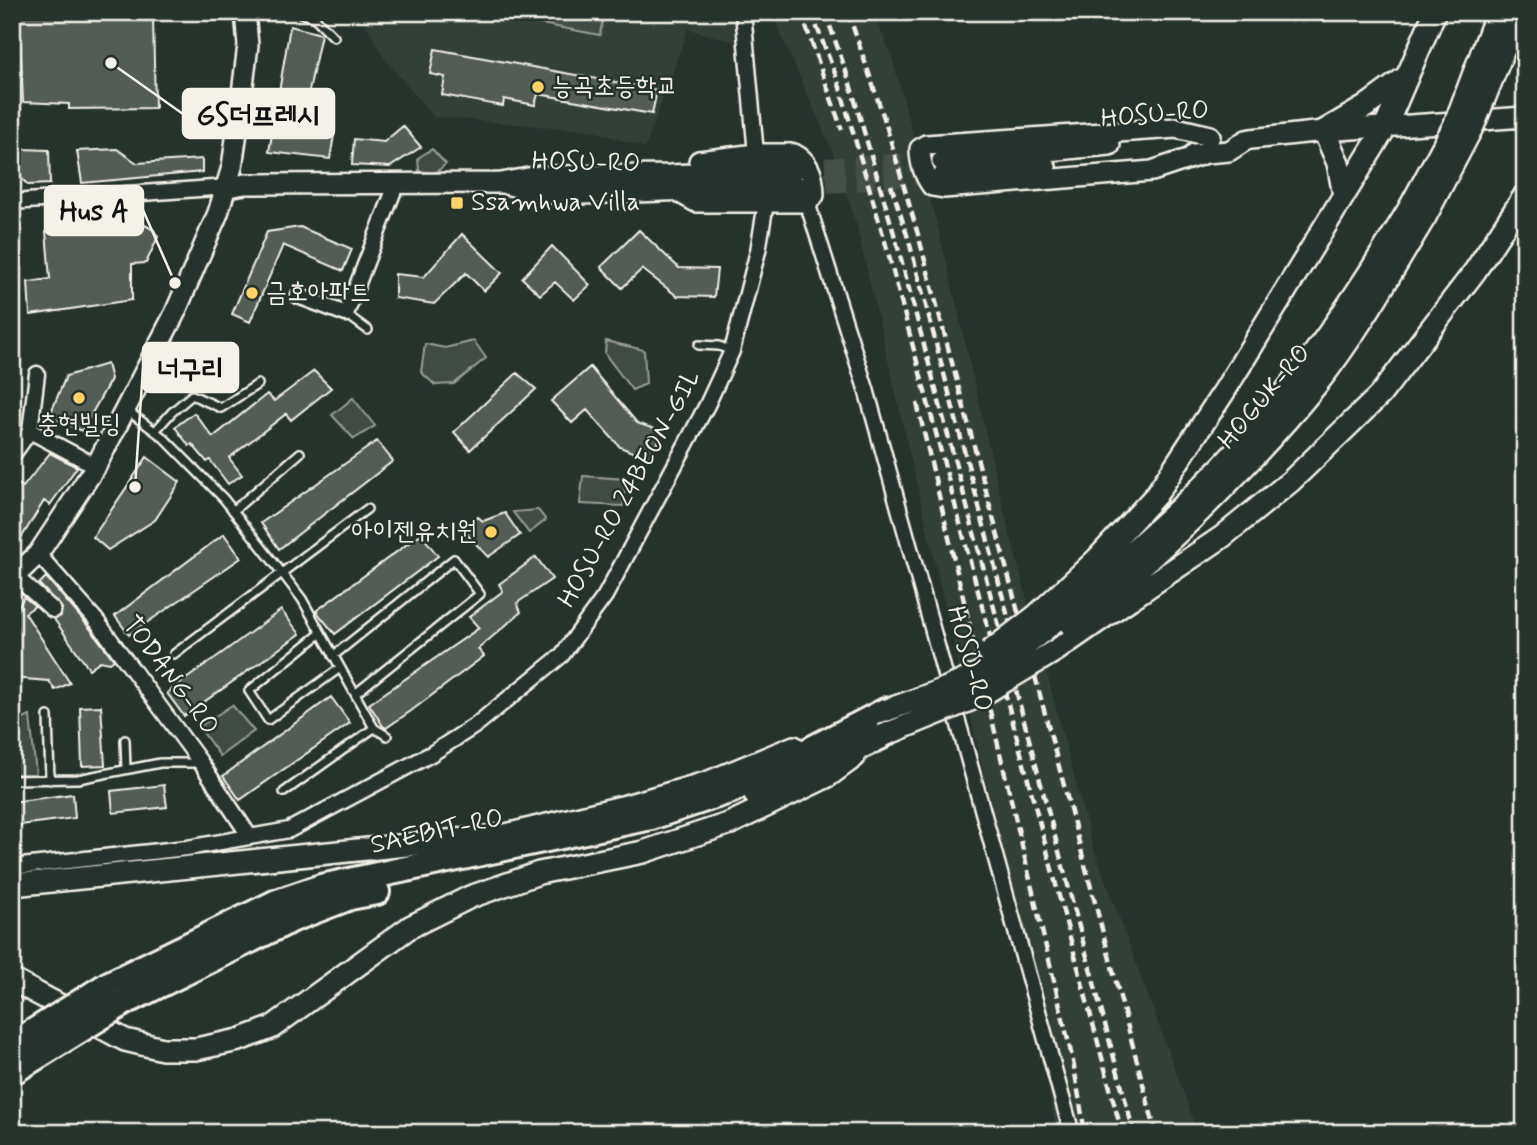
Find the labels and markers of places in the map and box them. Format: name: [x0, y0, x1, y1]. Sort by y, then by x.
place label: 능곡초등학교: [552, 70, 678, 104]
marker: 능곡초등학교: [530, 79, 546, 95]
callout: GS더프레시: [183, 89, 334, 138]
callout: Hus A: [45, 186, 143, 235]
place label: Ssamhwa Villa: [471, 186, 640, 220]
marker: Ssamhwa Villa: [449, 195, 465, 211]
place label: 금호아파트: [266, 276, 371, 310]
marker: 금호아파트: [244, 285, 260, 301]
callout: 너구리: [143, 343, 238, 392]
marker: 충현빌딩: [71, 390, 87, 406]
place label: 충현빌딩: [37, 408, 121, 442]
place label: 아이젠유치원: [351, 515, 477, 549]
marker: 아이젠유치원: [483, 524, 499, 540]

